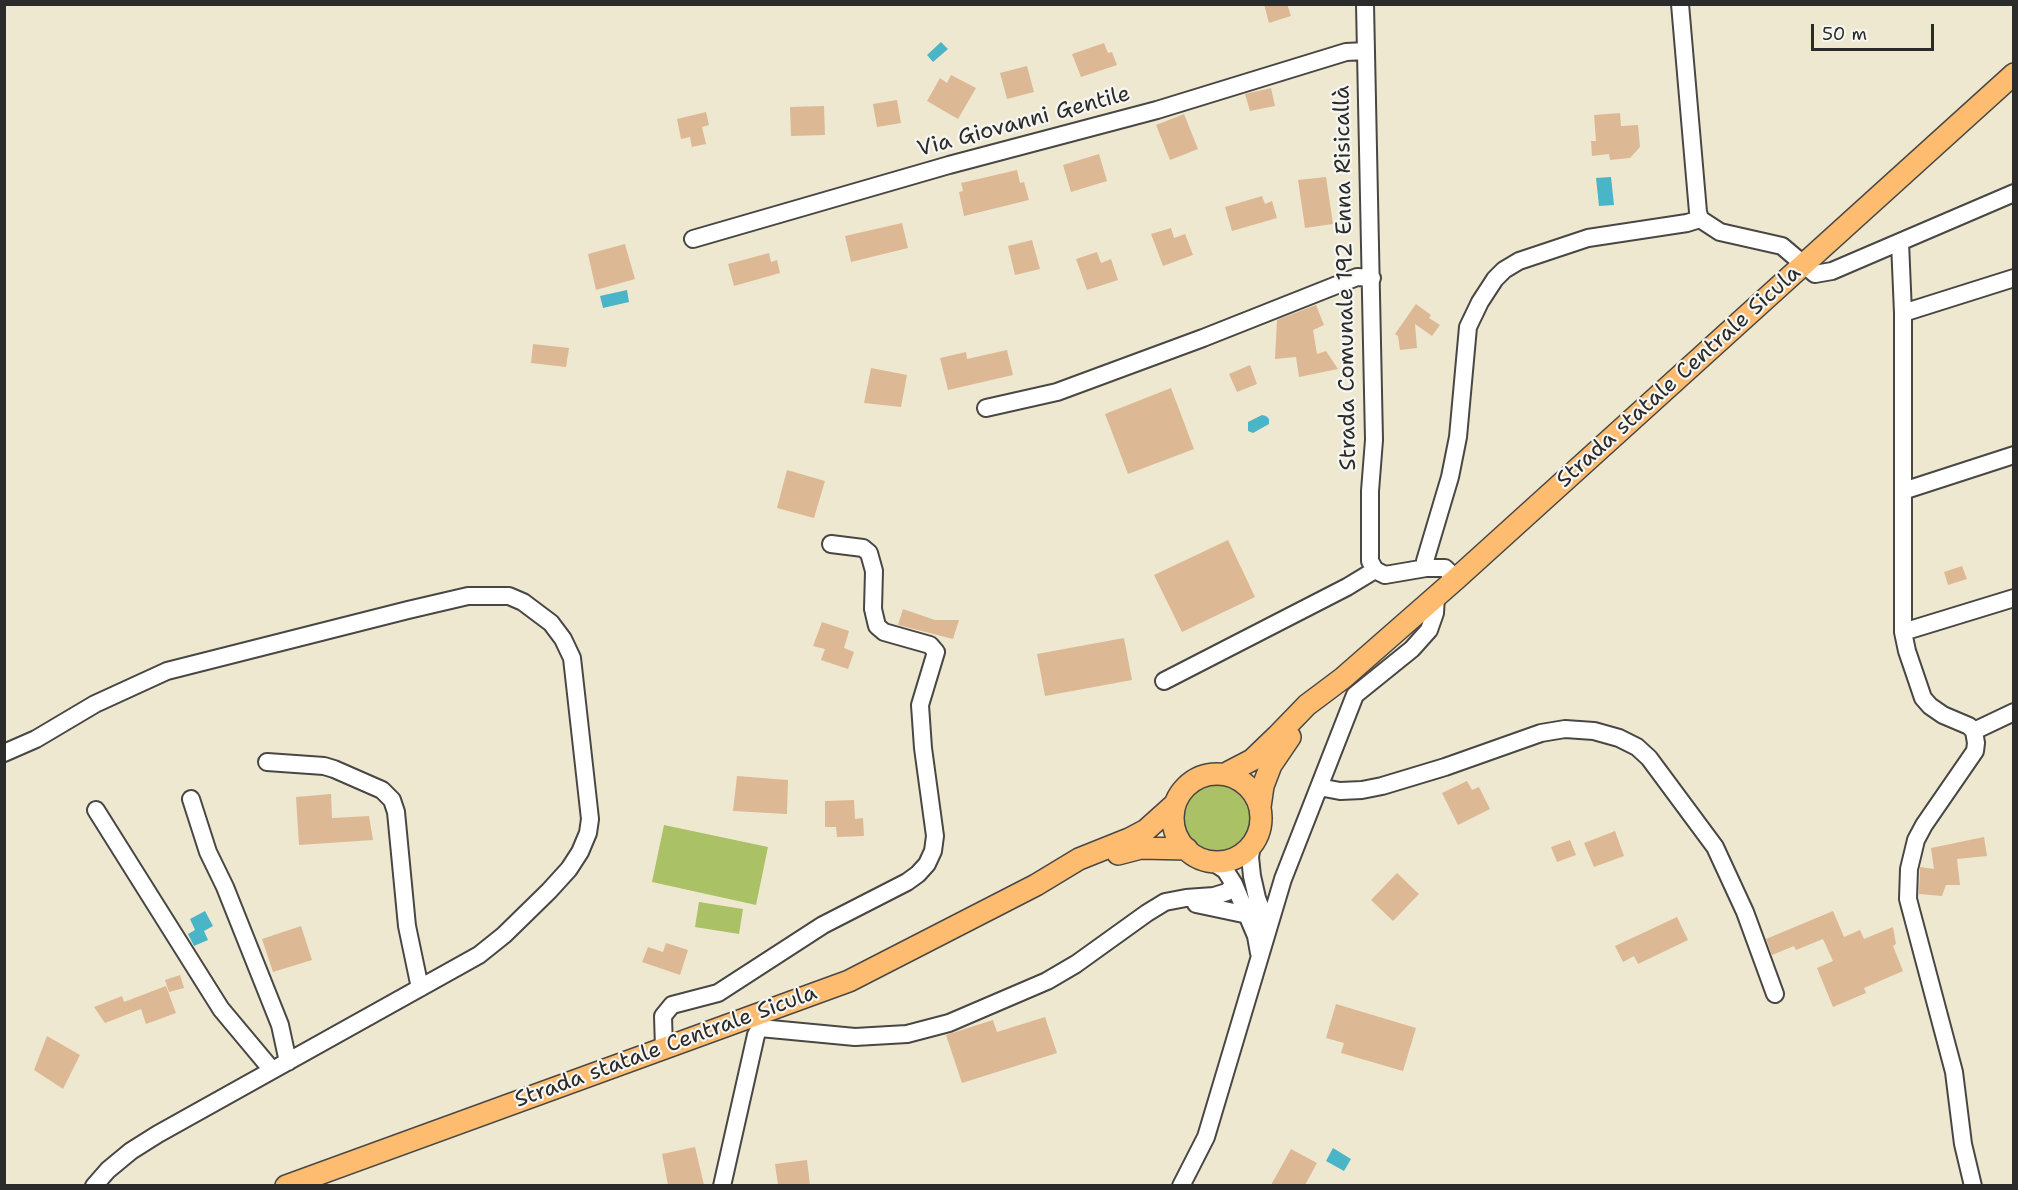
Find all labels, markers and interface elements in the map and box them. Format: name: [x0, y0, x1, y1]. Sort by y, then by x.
scale bar: [1814, 12, 1937, 50]
text: 50 m: [1822, 22, 1867, 46]
street label: Via Giovanni Gentile: [915, 81, 1133, 163]
street label: Strada Comunale 192 Enna Risicallà: [1329, 85, 1363, 471]
street label: Strada statale Centrale Sicula: [1551, 260, 1807, 494]
street label: Strada statale Centrale Sicula: [511, 980, 821, 1114]

